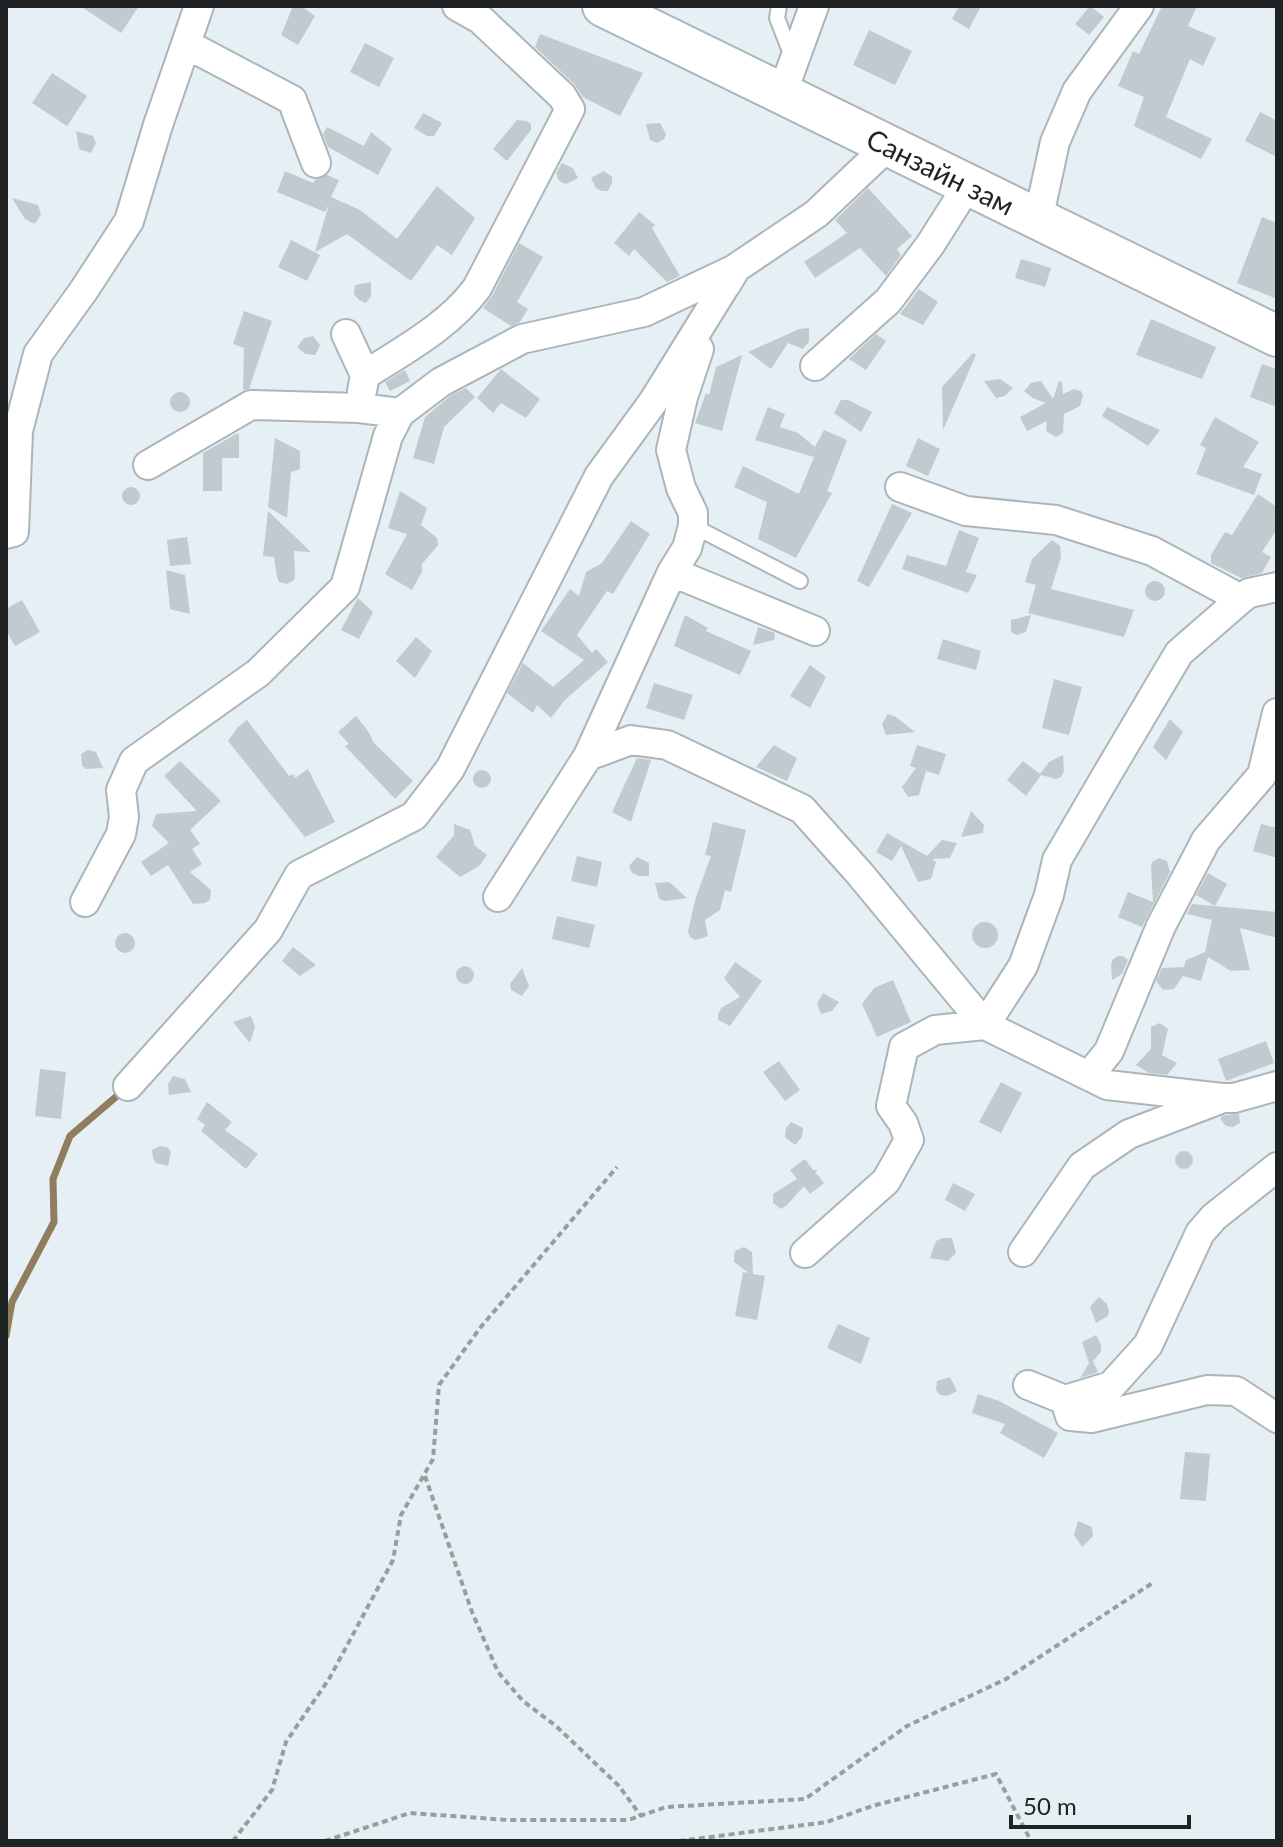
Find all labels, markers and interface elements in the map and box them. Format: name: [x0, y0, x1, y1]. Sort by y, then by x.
street label: Санзайн зам: [861, 121, 1020, 222]
scale bar: [1011, 1779, 1189, 1829]
text: 50 m: [1023, 1791, 1077, 1820]

